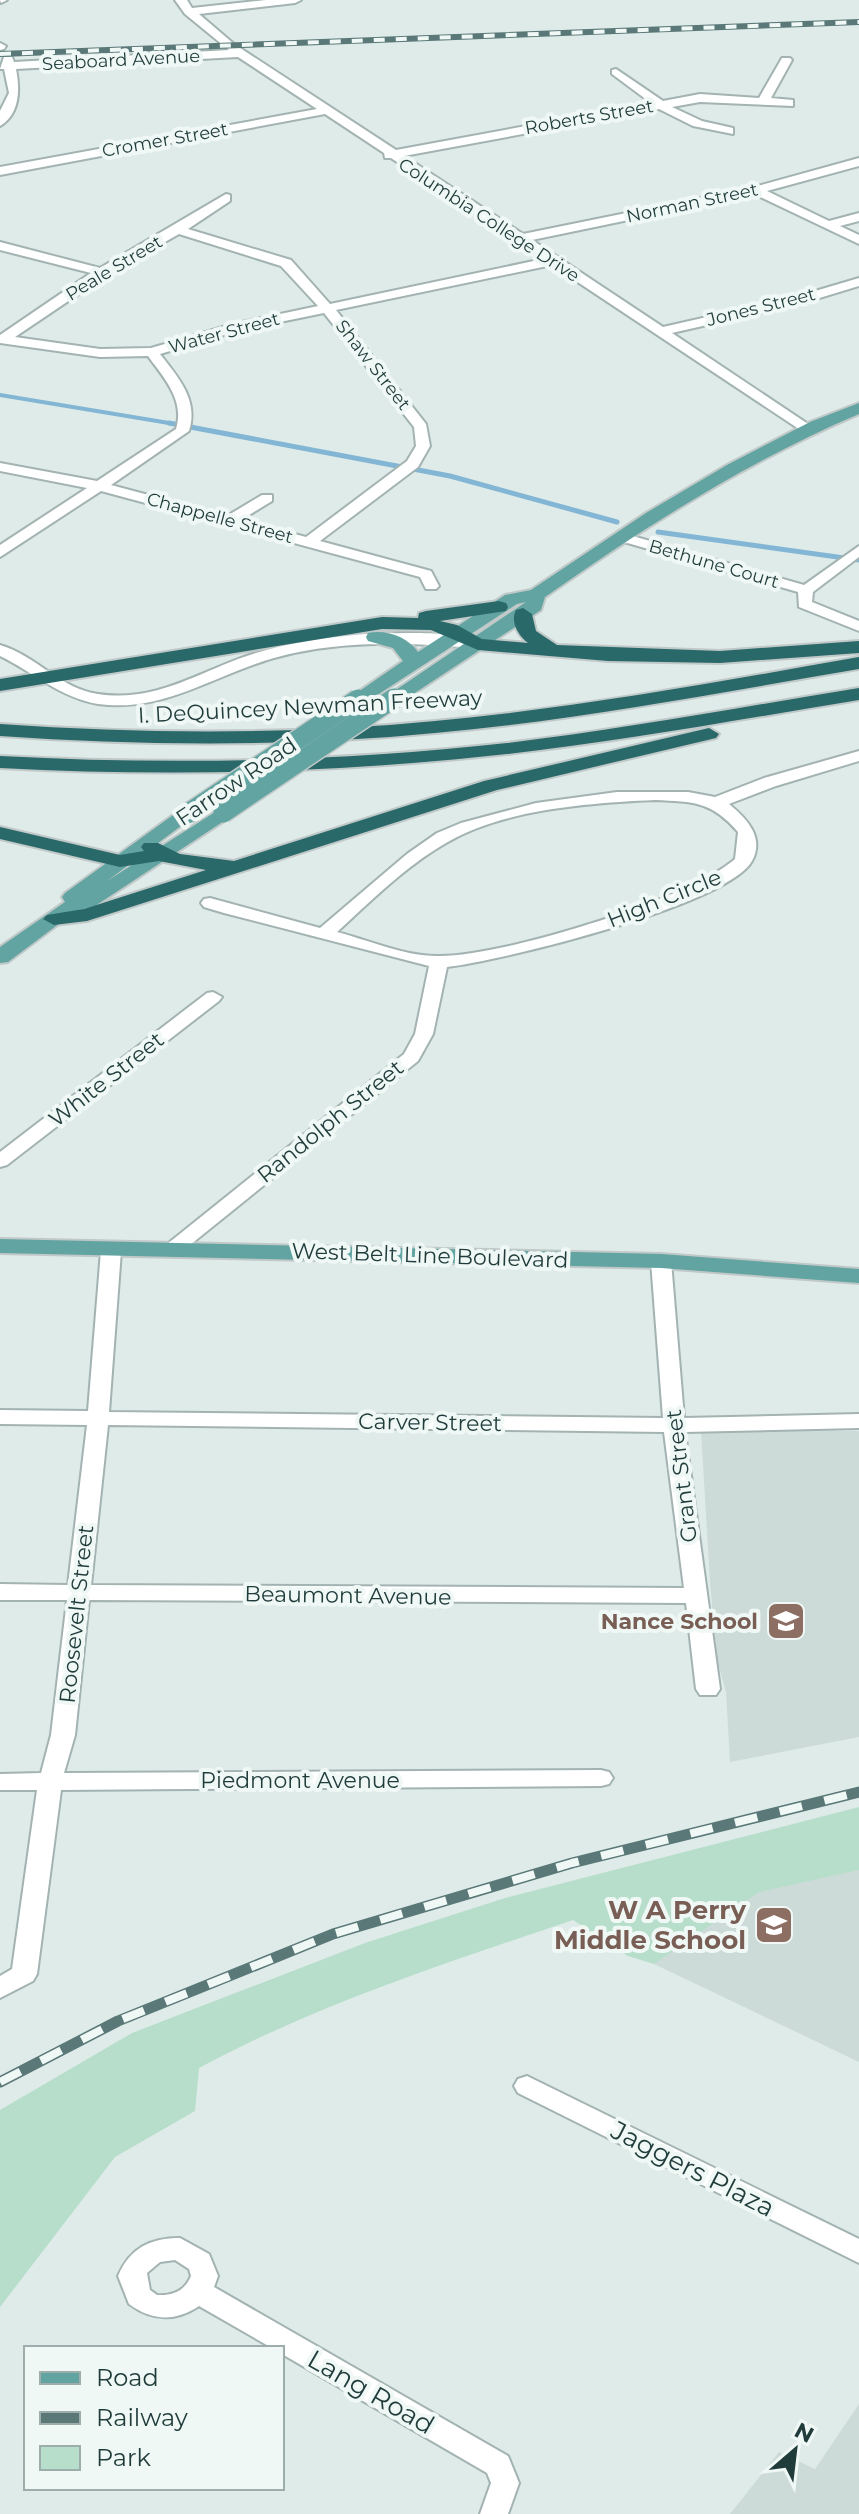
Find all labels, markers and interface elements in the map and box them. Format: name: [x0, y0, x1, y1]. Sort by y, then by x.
street label: Seaboard Avenue: [41, 45, 201, 75]
street label: Roberts Street: [523, 95, 655, 139]
street label: Cromer Street: [100, 118, 230, 162]
street label: Columbia College Drive: [394, 153, 584, 287]
street label: Norman Street: [624, 178, 760, 228]
street label: Peale Street: [62, 231, 166, 305]
street label: Jones Street: [703, 283, 818, 331]
street label: Water Street: [166, 308, 282, 358]
street label: Shaw Street: [331, 315, 415, 415]
street label: Chappelle Street: [144, 488, 296, 548]
street label: Bethune Court: [646, 535, 782, 593]
street label: I. DeQuincey Newman Freeway: [137, 684, 483, 729]
street label: Farrow Road: [171, 731, 302, 832]
street label: High Circle: [603, 863, 725, 934]
street label: White Street: [43, 1026, 169, 1133]
street label: Randolph Street: [252, 1054, 409, 1189]
street label: West Belt Line Boulevard: [291, 1237, 569, 1274]
street label: Carver Street: [358, 1408, 502, 1437]
street label: Grant Street: [660, 1408, 703, 1544]
street label: Roosevelt Street: [54, 1524, 99, 1705]
street label: Beaumont Avenue: [244, 1580, 452, 1611]
school or university icon: Nance School: [765, 1600, 807, 1642]
place label: Nance School: [601, 1608, 758, 1635]
street label: Piedmont Avenue: [200, 1767, 400, 1794]
place label: W A Perry Middle School: [554, 1894, 746, 1956]
school or university icon: W A Perry Middle School: [753, 1904, 795, 1946]
street label: Jaggers Plaza: [605, 2114, 780, 2224]
street label: Lang Road: [302, 2343, 440, 2441]
legend: [24, 2346, 284, 2490]
text: Road: [96, 2363, 159, 2392]
text: Railway: [96, 2403, 188, 2432]
north arrow: [755, 2410, 835, 2490]
text: N: [790, 2417, 818, 2449]
text: Park: [96, 2443, 151, 2472]

